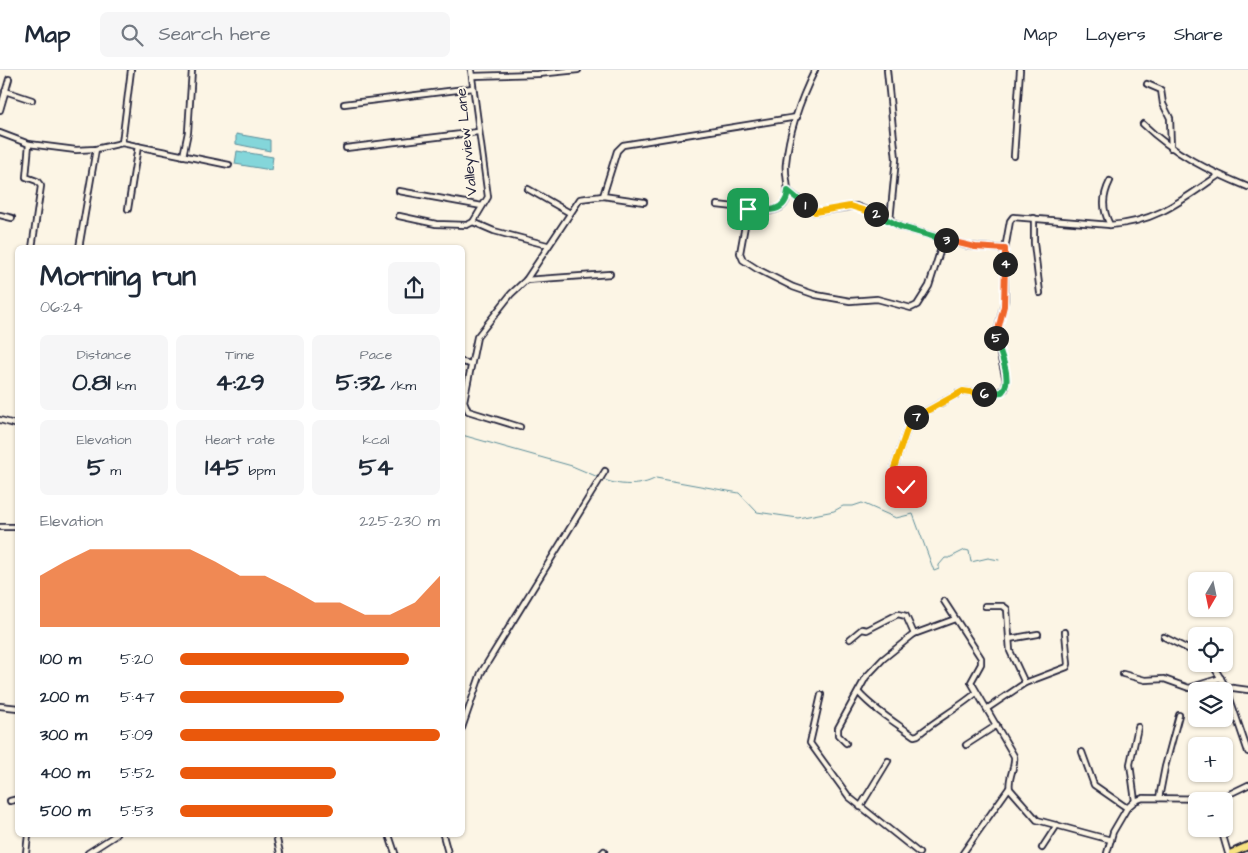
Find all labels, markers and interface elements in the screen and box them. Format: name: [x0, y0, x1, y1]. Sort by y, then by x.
search box: [100, 12, 450, 57]
text: Map: [25, 18, 70, 52]
icon: search: [118, 21, 146, 49]
text: Search here: [158, 21, 271, 48]
text: Map: [1023, 22, 1057, 47]
text: Layers: [1085, 22, 1146, 47]
text: Share: [1174, 22, 1223, 47]
street label: Valleyview Lane: [450, 87, 484, 197]
pin: [727, 188, 769, 230]
pin: 1: [792, 192, 818, 218]
icon: arrive: [734, 195, 762, 223]
text: 1: [805, 195, 806, 215]
pin: 2: [864, 202, 888, 226]
text: 2: [872, 204, 881, 224]
pin: 3: [934, 228, 958, 252]
text: 3: [943, 230, 950, 250]
pin: 4: [992, 252, 1018, 276]
text: 4: [1001, 254, 1010, 274]
text: Morning run: [40, 257, 196, 296]
button: share: [388, 262, 440, 314]
text: 06:24: [40, 296, 83, 318]
pin: 5: [984, 326, 1008, 350]
text: 5: [992, 328, 1001, 348]
text: Distance: [77, 345, 131, 365]
text: Time: [225, 345, 255, 365]
text: Pace: [360, 345, 392, 365]
text: 0.81: [72, 365, 111, 400]
text: 4:29: [215, 365, 265, 400]
text: 5:32: [336, 365, 385, 400]
text: km: [111, 376, 136, 396]
text: /km: [385, 376, 416, 396]
pin: 6: [972, 382, 996, 406]
text: 6: [980, 384, 989, 404]
pin: 7: [904, 404, 928, 430]
text: 7: [912, 407, 921, 427]
text: Elevation: [76, 430, 132, 450]
text: Heart rate: [205, 430, 275, 450]
text: kcal: [363, 430, 389, 450]
text: 5: [87, 450, 105, 485]
text: 145: [205, 450, 243, 485]
text: 54: [359, 450, 393, 485]
text: m: [105, 461, 121, 481]
text: bpm: [243, 461, 275, 481]
pin: [885, 466, 927, 508]
icon: check: [892, 473, 920, 501]
text: Elevation: [40, 510, 103, 532]
text: 225–230 m: [359, 510, 440, 532]
north arrow: [1188, 572, 1232, 618]
map controls: [1188, 572, 1233, 837]
button: locate: [1188, 627, 1233, 672]
text: 100 m: [40, 648, 81, 670]
text: 5:20: [120, 648, 153, 670]
button: layers: [1188, 682, 1233, 727]
text: 200 m: [40, 686, 88, 708]
text: 5:47: [120, 686, 155, 708]
text: 300 m: [40, 724, 87, 746]
text: 5:09: [120, 724, 153, 746]
button: +: [1188, 737, 1233, 782]
text: 400 m: [40, 762, 90, 784]
text: 5:52: [120, 762, 154, 784]
button: −: [1188, 792, 1233, 837]
text: 500 m: [40, 800, 90, 822]
text: 5:53: [120, 800, 153, 822]

